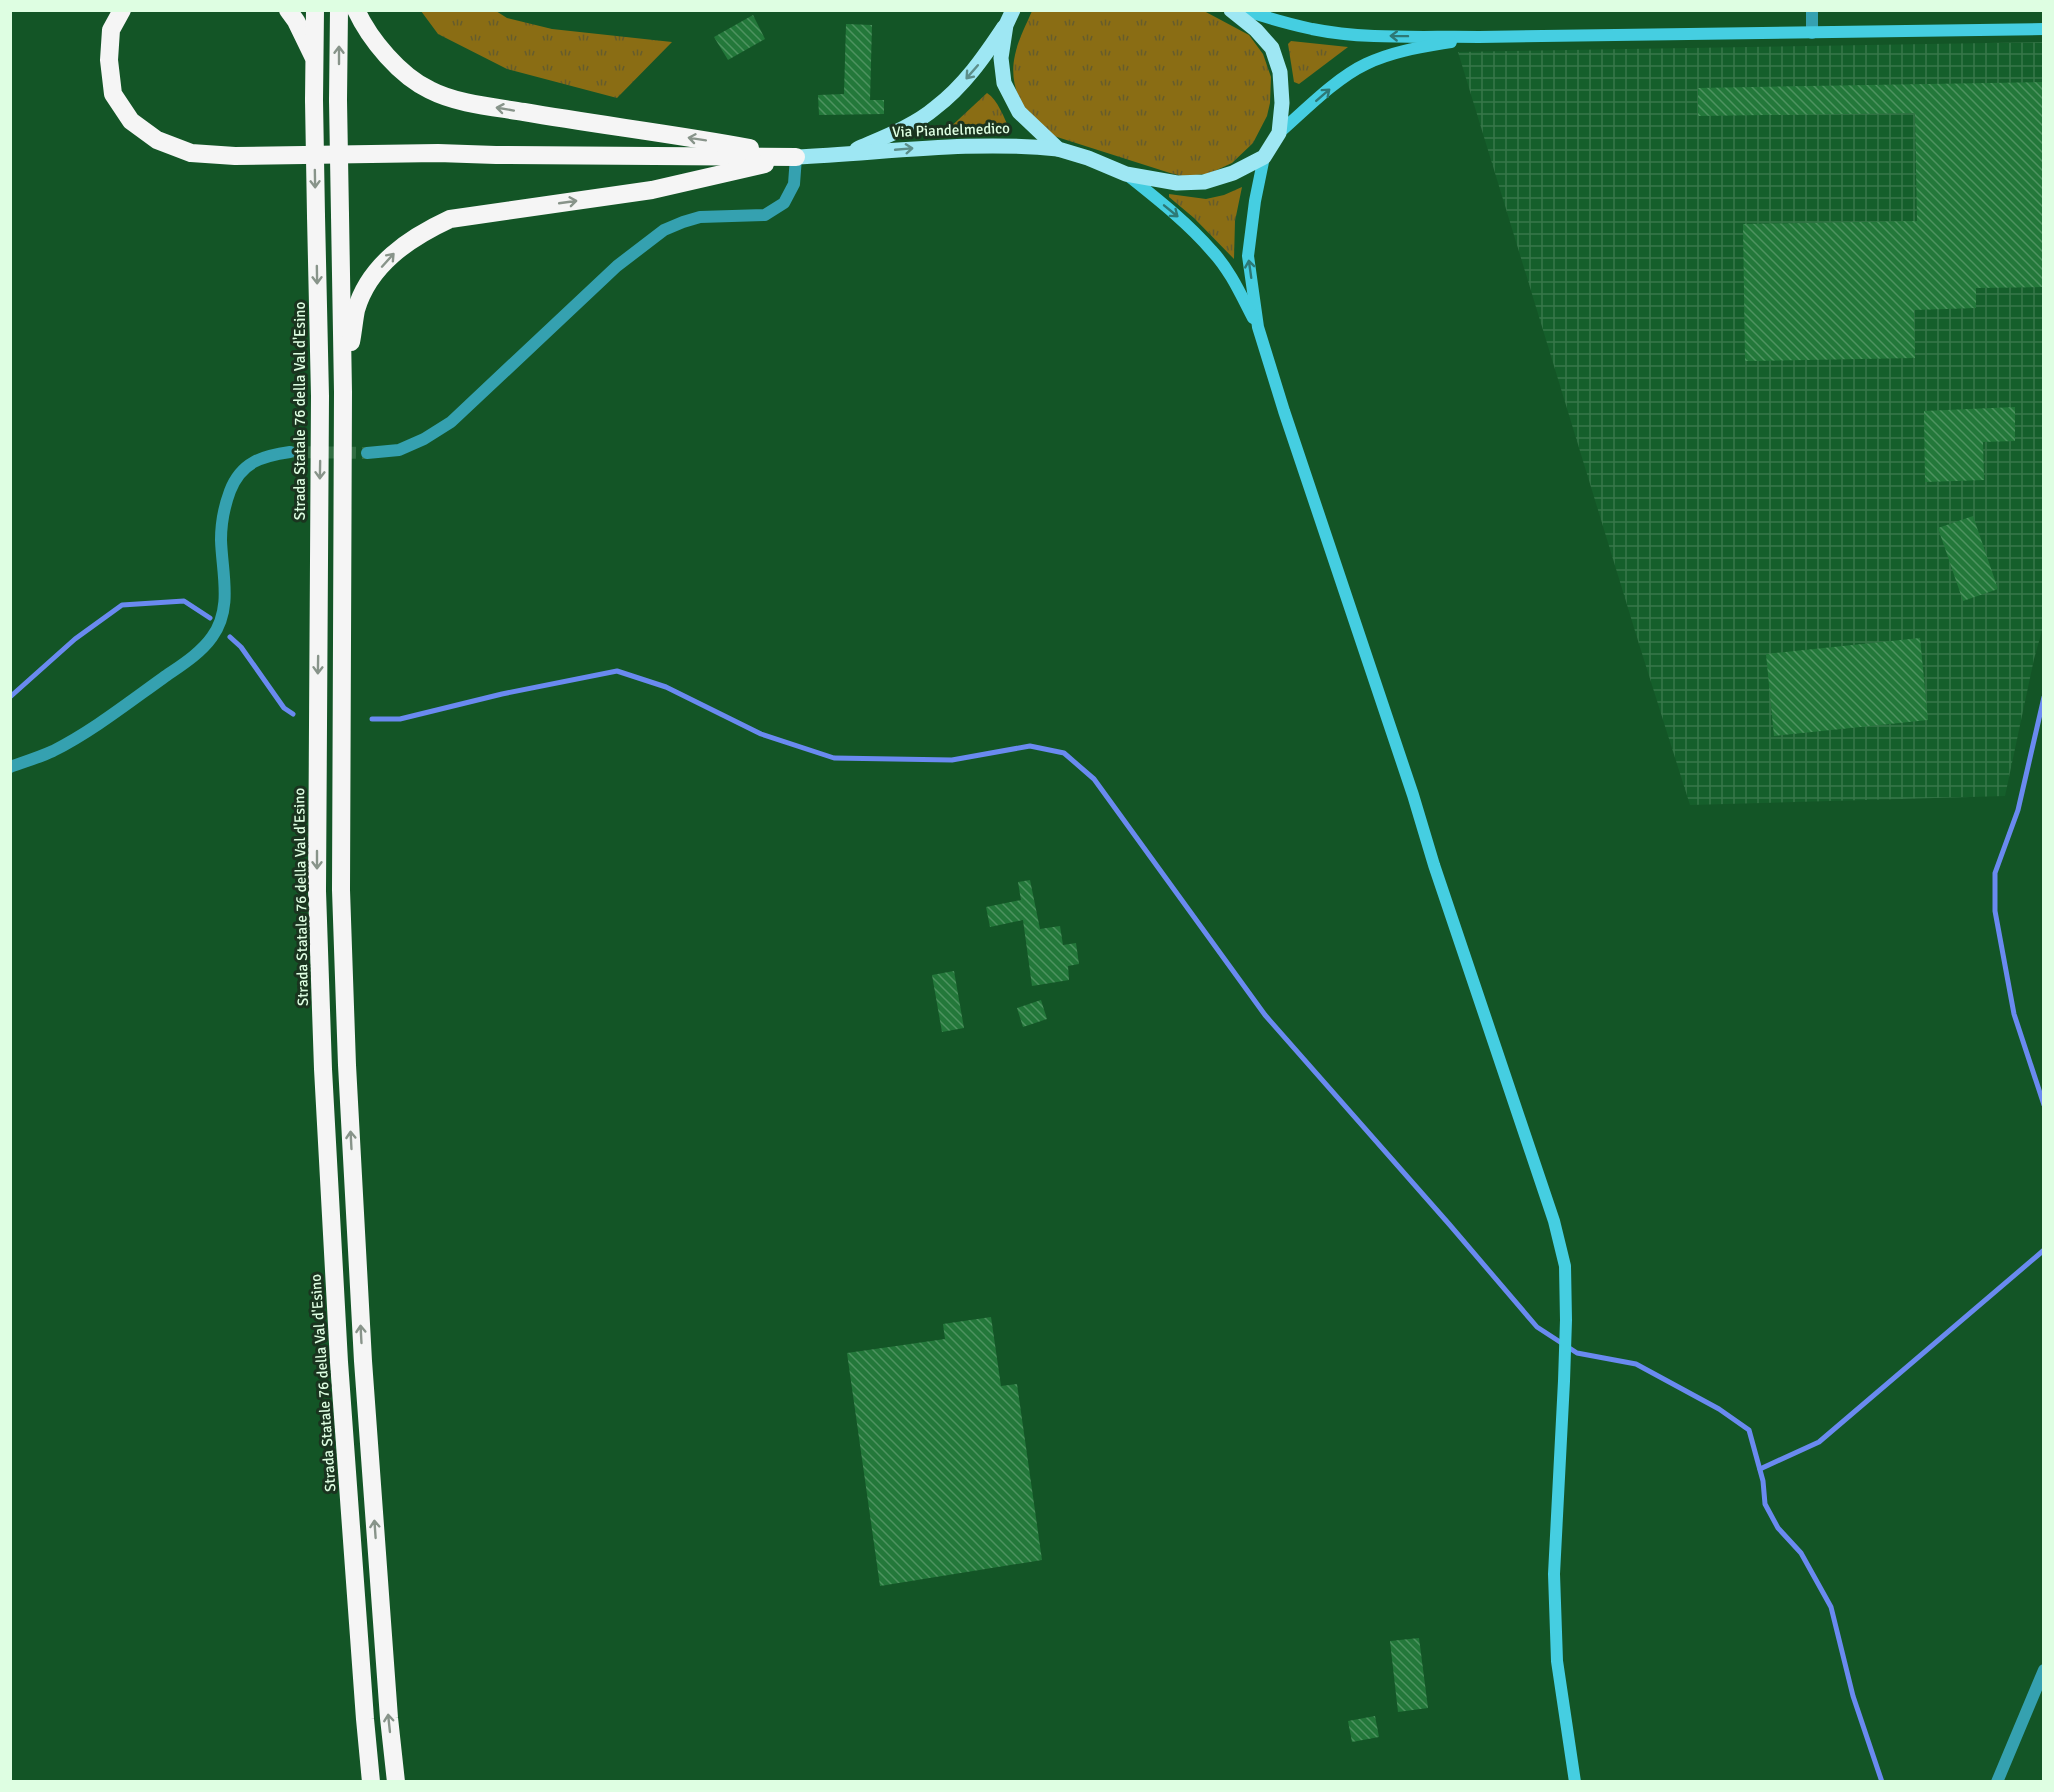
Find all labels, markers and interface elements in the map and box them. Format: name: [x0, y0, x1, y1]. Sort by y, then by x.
one-way arrow: [1390, 30, 1410, 42]
one-way arrow: [333, 46, 345, 66]
one-way arrow: [965, 64, 979, 79]
one-way arrow: [1315, 88, 1330, 102]
one-way arrow: [495, 103, 515, 114]
street label: Via Piandelmedico: [892, 119, 1010, 141]
one-way arrow: [688, 134, 708, 145]
one-way arrow: [893, 144, 913, 155]
one-way arrow: [309, 169, 321, 189]
one-way arrow: [558, 197, 578, 208]
one-way arrow: [1163, 204, 1179, 217]
one-way arrow: [381, 253, 395, 268]
one-way arrow: [1244, 259, 1255, 279]
one-way arrow: [311, 264, 323, 284]
street label: Strada Statale 76 della Val d'Esino: [291, 302, 309, 520]
one-way arrow: [314, 459, 325, 479]
one-way arrow: [312, 654, 323, 674]
street label: Strada Statale 76 della Val d'Esino: [290, 787, 312, 1006]
one-way arrow: [311, 849, 323, 869]
one-way arrow: [345, 1130, 356, 1150]
street label: Strada Statale 76 della Val d'Esino: [306, 1273, 340, 1493]
one-way arrow: [356, 1325, 367, 1345]
one-way arrow: [369, 1519, 380, 1539]
one-way arrow: [383, 1714, 394, 1734]

